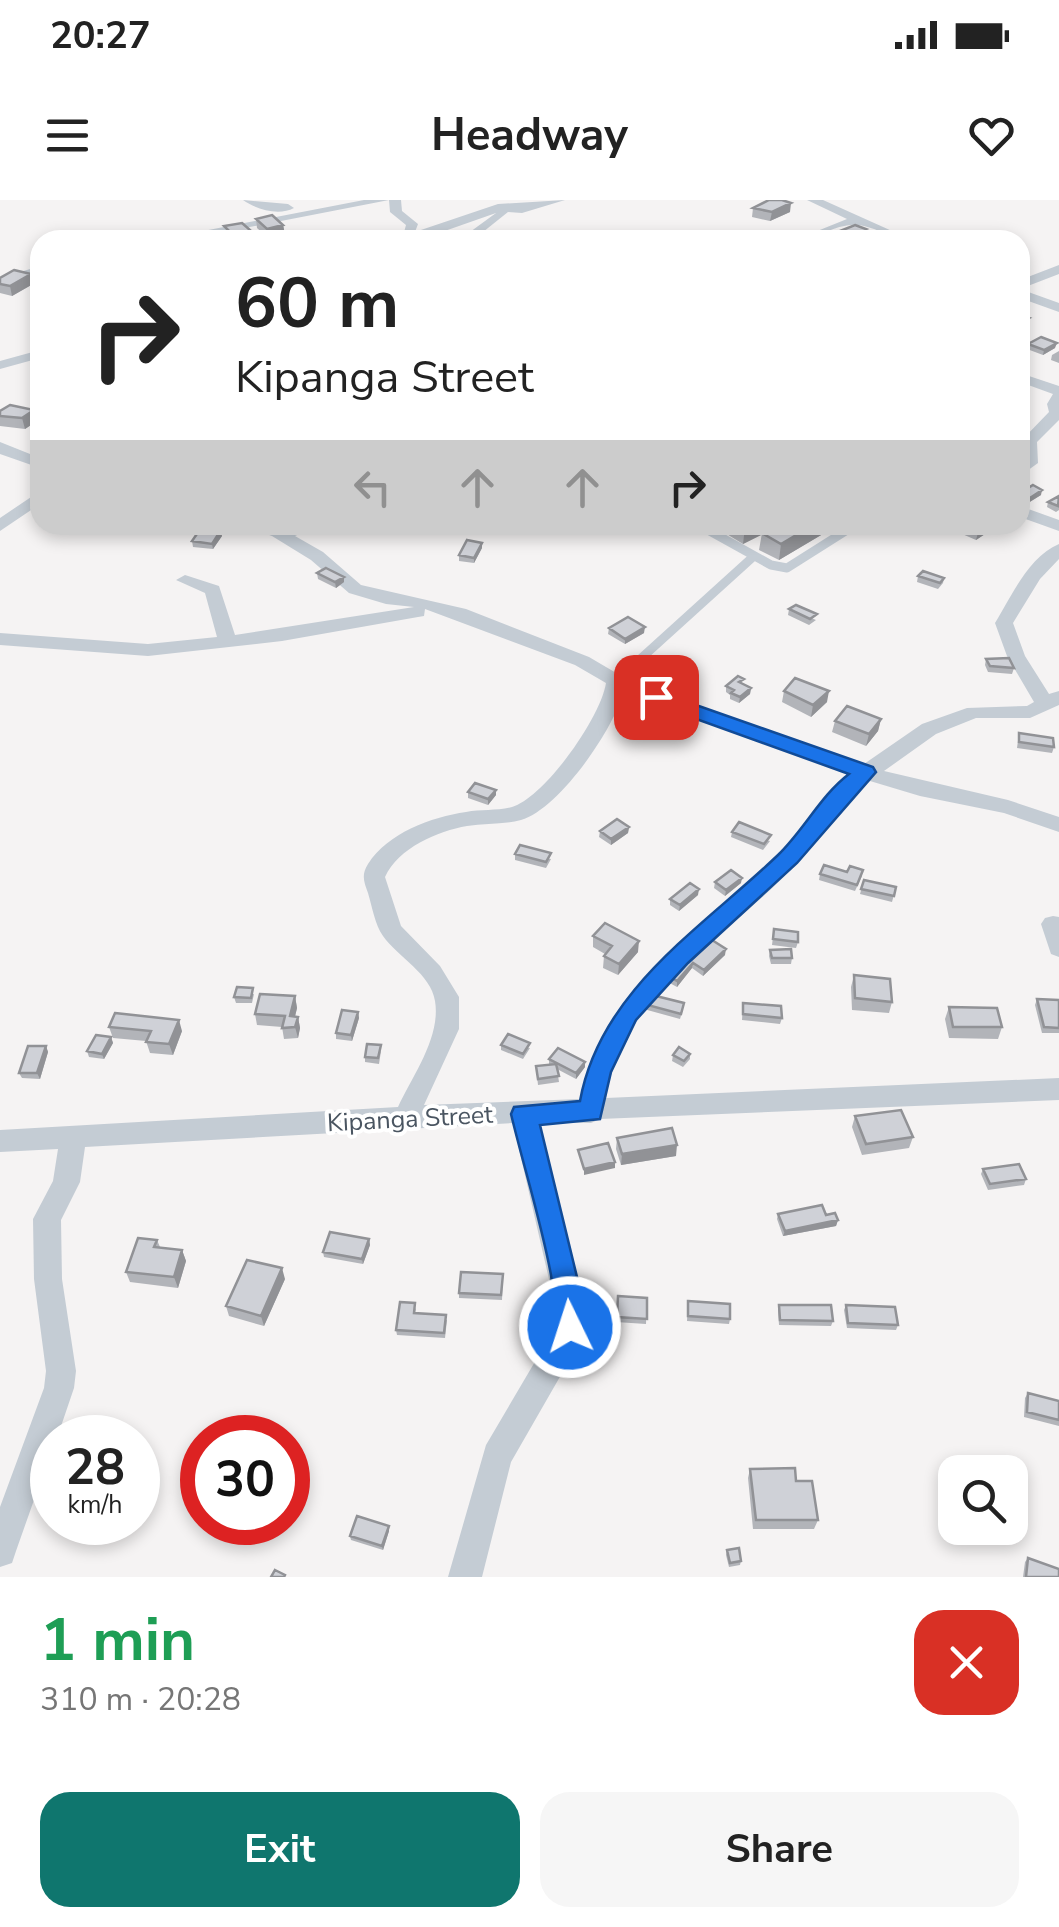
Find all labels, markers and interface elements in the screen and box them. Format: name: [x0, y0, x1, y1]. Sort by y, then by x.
text: 20:27: [50, 10, 151, 61]
text: Headway: [431, 105, 628, 166]
icon: menu: [40, 108, 95, 163]
icon: heart: [964, 108, 1019, 163]
text: 60 m: [235, 256, 399, 352]
icon: right: [70, 270, 200, 400]
text: Kipanga Street: [235, 347, 534, 408]
icon: left: [345, 460, 400, 515]
icon: ahead: [450, 460, 505, 515]
icon: ahead: [555, 460, 610, 515]
icon: right: [660, 460, 715, 515]
pin: [614, 655, 699, 740]
icon: arrive: [629, 670, 684, 725]
street label: Kipanga Street: [326, 1098, 494, 1140]
position arrow: [518, 1275, 622, 1379]
speed limit sign: 30: [180, 1415, 310, 1545]
text: 28: [65, 1433, 125, 1502]
map controls: [938, 1455, 1028, 1545]
button: search: [938, 1455, 1028, 1545]
text: km/h: [67, 1488, 123, 1522]
text: 1 min: [40, 1599, 195, 1681]
button: close: [914, 1610, 1019, 1715]
text: 310 m · 20:28: [40, 1678, 241, 1721]
button: Exit: [40, 1792, 520, 1907]
button: Share: [540, 1792, 1019, 1907]

